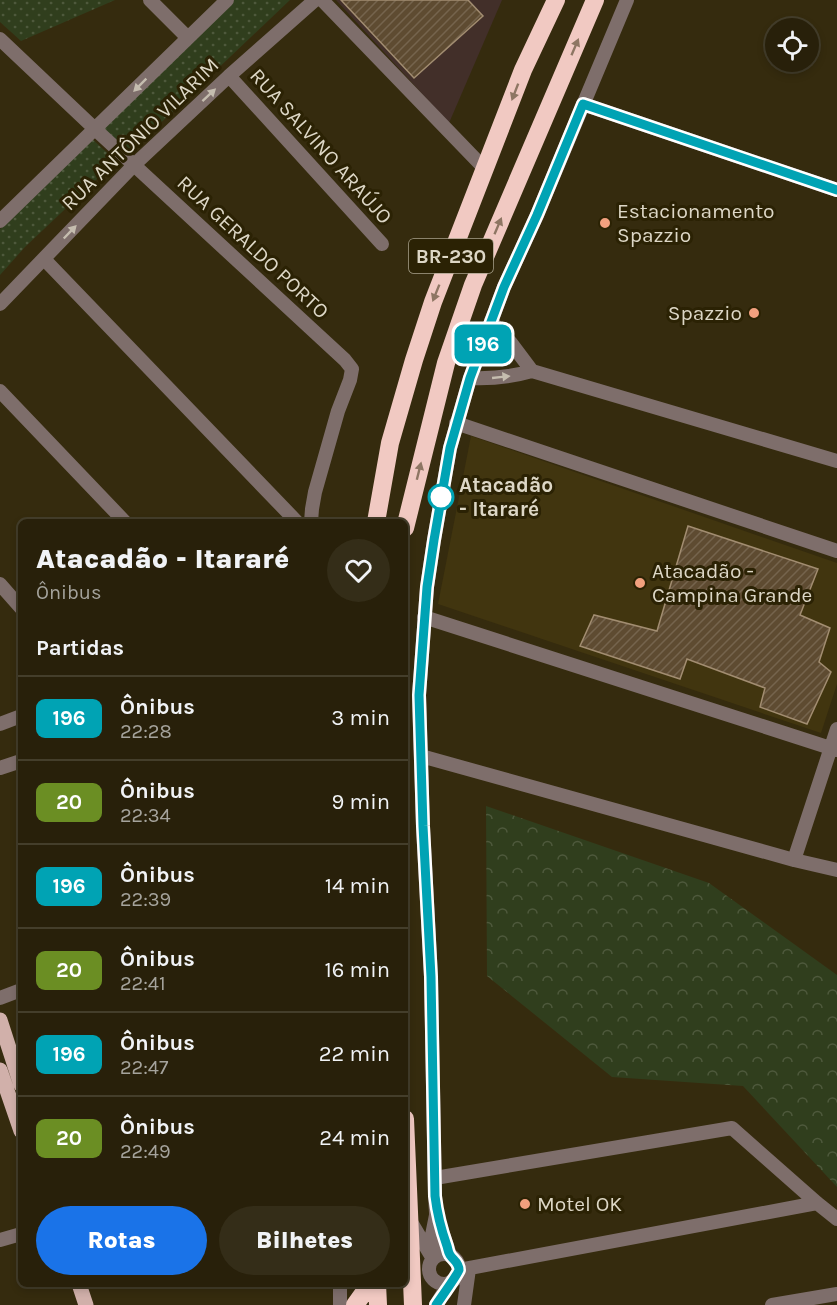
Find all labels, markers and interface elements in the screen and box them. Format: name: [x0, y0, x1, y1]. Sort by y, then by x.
map controls: [765, 18, 819, 72]
button: locate: [765, 18, 819, 72]
one-way arrow: [570, 38, 580, 56]
street label: RUA ANTÔNIO VILARIM: [56, 53, 224, 215]
street label: RUA SALVINO ARAÚJO: [245, 63, 397, 229]
one-way arrow: [134, 78, 148, 92]
one-way arrow: [510, 83, 520, 101]
one-way arrow: [201, 89, 216, 102]
street label: RUA GERALDO PORTO: [172, 171, 334, 323]
place label: Estacionamento Spazzio: [617, 199, 775, 247]
marker: Estacionamento Spazzio: [598, 216, 612, 230]
one-way arrow: [493, 217, 503, 235]
one-way arrow: [63, 224, 77, 239]
road number: BR-230: [409, 239, 493, 273]
one-way arrow: [431, 284, 441, 302]
place label: Spazzio: [668, 301, 742, 325]
marker: Spazzio: [747, 306, 761, 320]
line badge: 196: [448, 324, 518, 364]
text: 196: [466, 332, 500, 356]
one-way arrow: [492, 373, 511, 382]
one-way arrow: [414, 462, 424, 480]
place label: Atacadão - Itararé: [459, 473, 553, 521]
marker: Atacadão - Itararé: [428, 484, 454, 510]
button: heart: [327, 539, 390, 602]
text: Atacadão - Itararé: [36, 542, 289, 575]
place label: Atacadão - Campina Grande: [652, 559, 812, 607]
marker: Atacadão - Campina Grande: [633, 576, 647, 590]
text: Ônibus: [36, 581, 101, 604]
text: Partidas: [36, 635, 124, 661]
text: Ônibus: [120, 694, 195, 720]
text: 3 min: [331, 705, 390, 731]
text: 196: [52, 706, 86, 730]
text: 22:28: [120, 720, 172, 743]
text: Ônibus: [120, 778, 195, 804]
text: 9 min: [332, 789, 390, 815]
text: 20: [56, 790, 82, 814]
text: 22:34: [120, 804, 171, 827]
text: Ônibus: [120, 862, 195, 888]
text: 14 min: [325, 873, 390, 899]
text: 196: [52, 874, 86, 898]
text: 22:39: [120, 888, 171, 911]
text: Ônibus: [120, 946, 195, 972]
text: 16 min: [324, 957, 390, 983]
text: 20: [56, 958, 82, 982]
text: 22:41: [120, 972, 166, 995]
text: Ônibus: [120, 1030, 195, 1056]
text: 22 min: [319, 1041, 390, 1067]
text: 196: [52, 1042, 86, 1066]
text: 22:47: [120, 1056, 168, 1079]
text: Ônibus: [120, 1114, 195, 1140]
text: 24 min: [319, 1125, 390, 1151]
text: 20: [56, 1126, 82, 1150]
text: 22:49: [120, 1140, 171, 1163]
place label: Motel OK: [537, 1192, 622, 1216]
marker: Motel OK: [518, 1197, 532, 1211]
button: Rotas: [36, 1206, 207, 1275]
button: Bilhetes: [219, 1206, 390, 1275]

